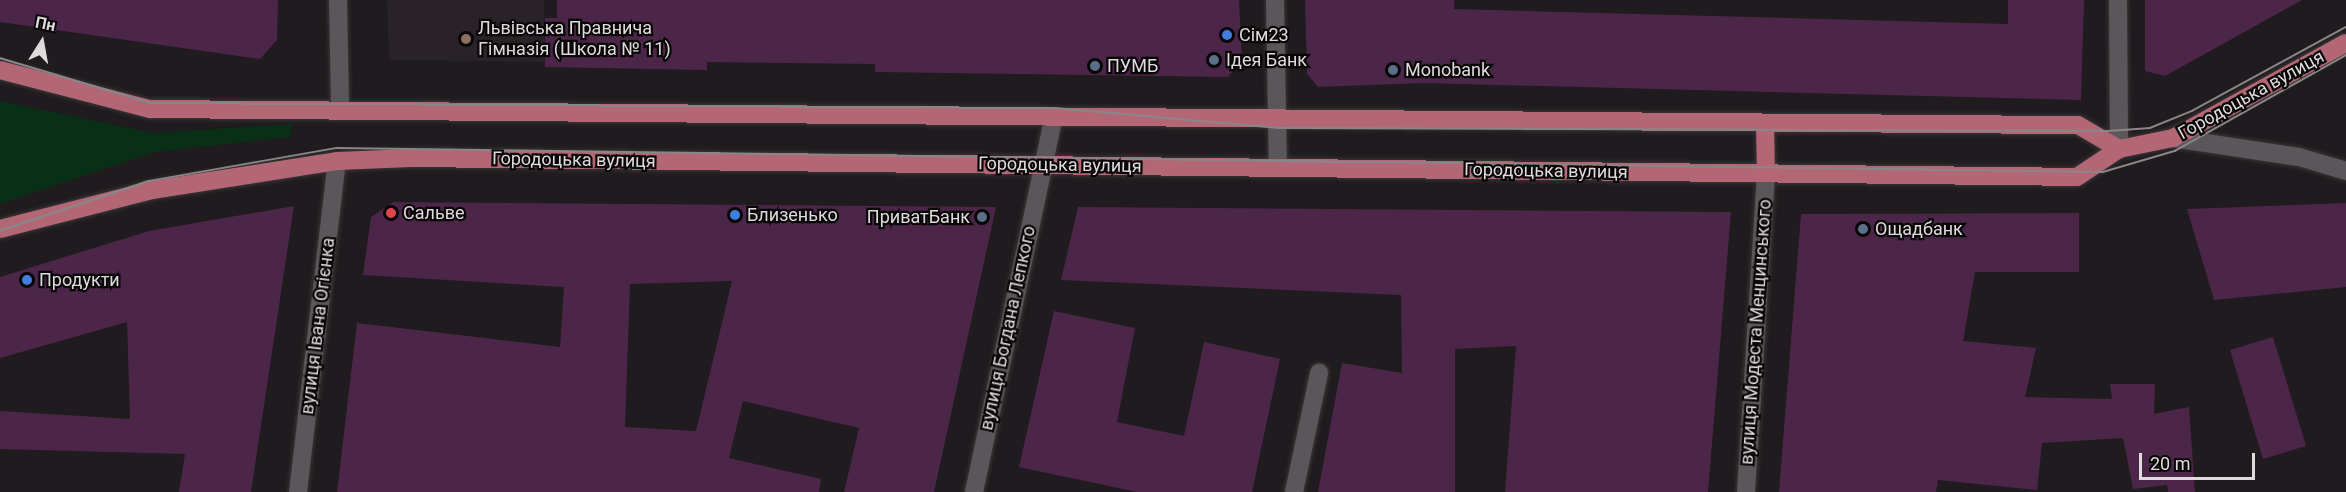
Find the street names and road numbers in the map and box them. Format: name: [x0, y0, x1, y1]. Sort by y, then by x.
street label: Городоцька вулиця: [2174, 46, 2328, 144]
street label: Городоцька вулиця: [492, 148, 656, 172]
street label: Городоцька вулиця: [978, 153, 1142, 177]
street label: Городоцька вулиця: [1464, 159, 1628, 183]
street label: вулиця Модеста Менцинського: [1736, 199, 1776, 465]
street label: вулиця Богдана Лепкого: [976, 224, 1040, 432]
street label: вулиця Івана Огієнка: [296, 236, 340, 416]

